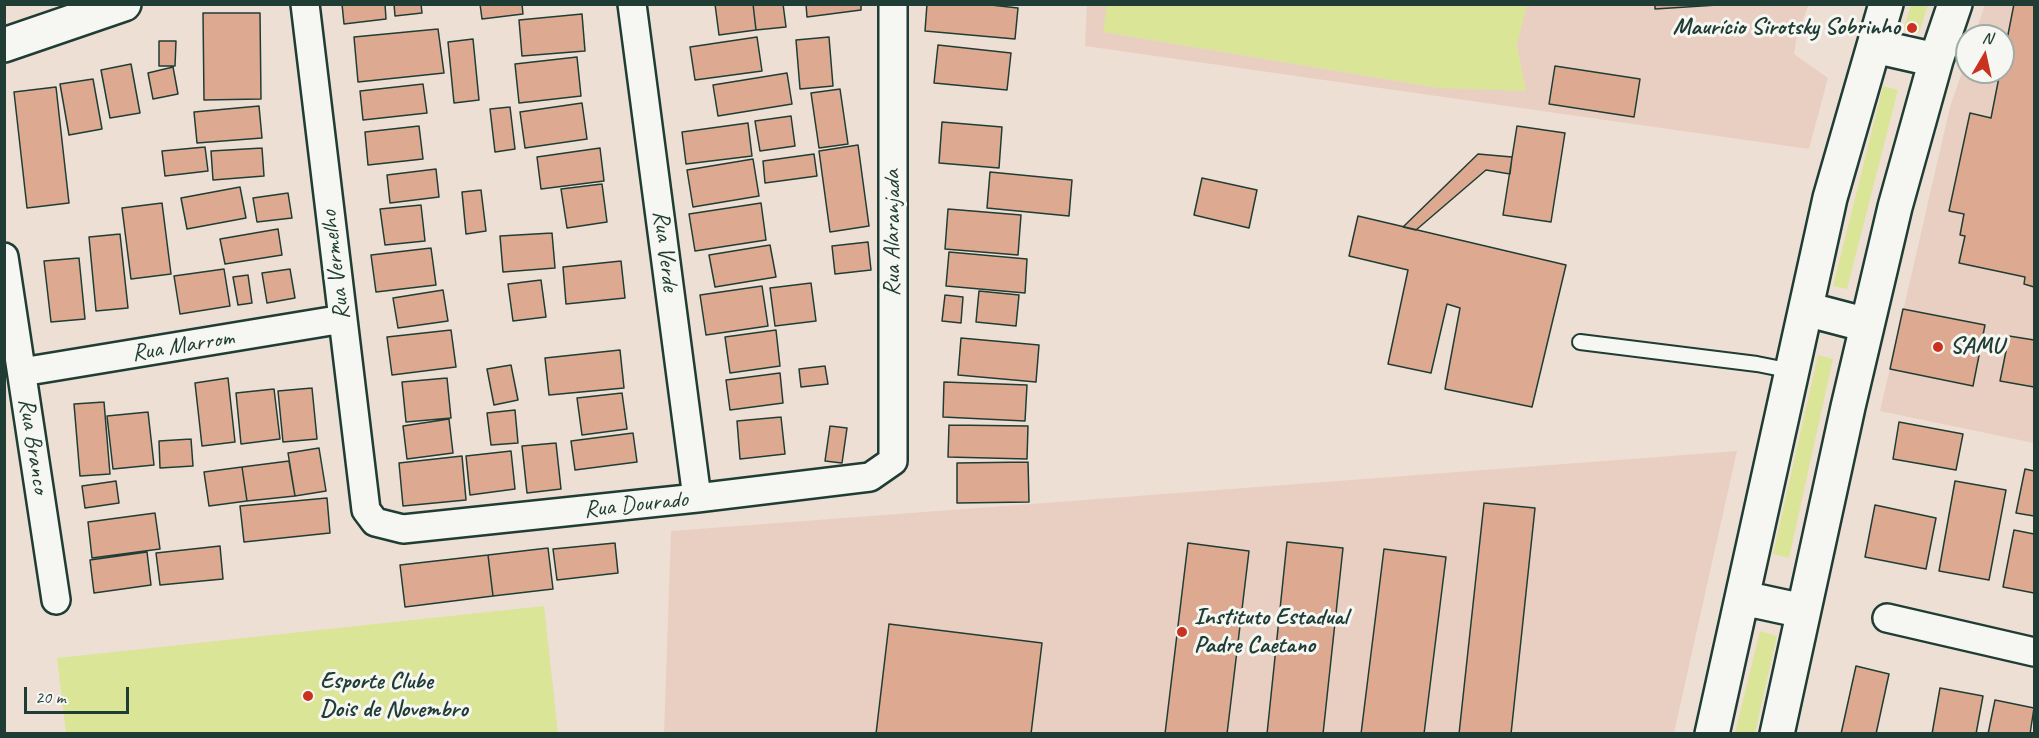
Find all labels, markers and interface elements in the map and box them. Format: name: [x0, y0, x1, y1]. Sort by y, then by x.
place label: Maurício Sirotsky Sobrinho: [1673, 14, 1900, 42]
marker: Maurício Sirotsky Sobrinho: [1905, 21, 1919, 35]
north arrow: [1955, 24, 2015, 84]
text: N: [1981, 28, 1994, 49]
street label: Rua Alaranjada: [879, 170, 907, 296]
street label: Rua Vermelho: [315, 209, 357, 321]
street label: Rua Verde: [646, 209, 684, 293]
street label: Rua Marrom: [130, 324, 236, 368]
place label: SAMU: [1950, 333, 2003, 361]
marker: SAMU: [1931, 340, 1945, 354]
street label: Rua Branco: [11, 396, 55, 496]
street label: Rua Dourado: [583, 485, 689, 525]
place label: Instituto Estadual Padre Caetano: [1194, 604, 1348, 660]
marker: Instituto Estadual Padre Caetano: [1175, 625, 1189, 639]
place label: Esporte Clube Dois de Novembro: [320, 668, 468, 724]
scale bar: [27, 675, 132, 713]
text: 20 m: [35, 686, 66, 708]
marker: Esporte Clube Dois de Novembro: [301, 689, 315, 703]

